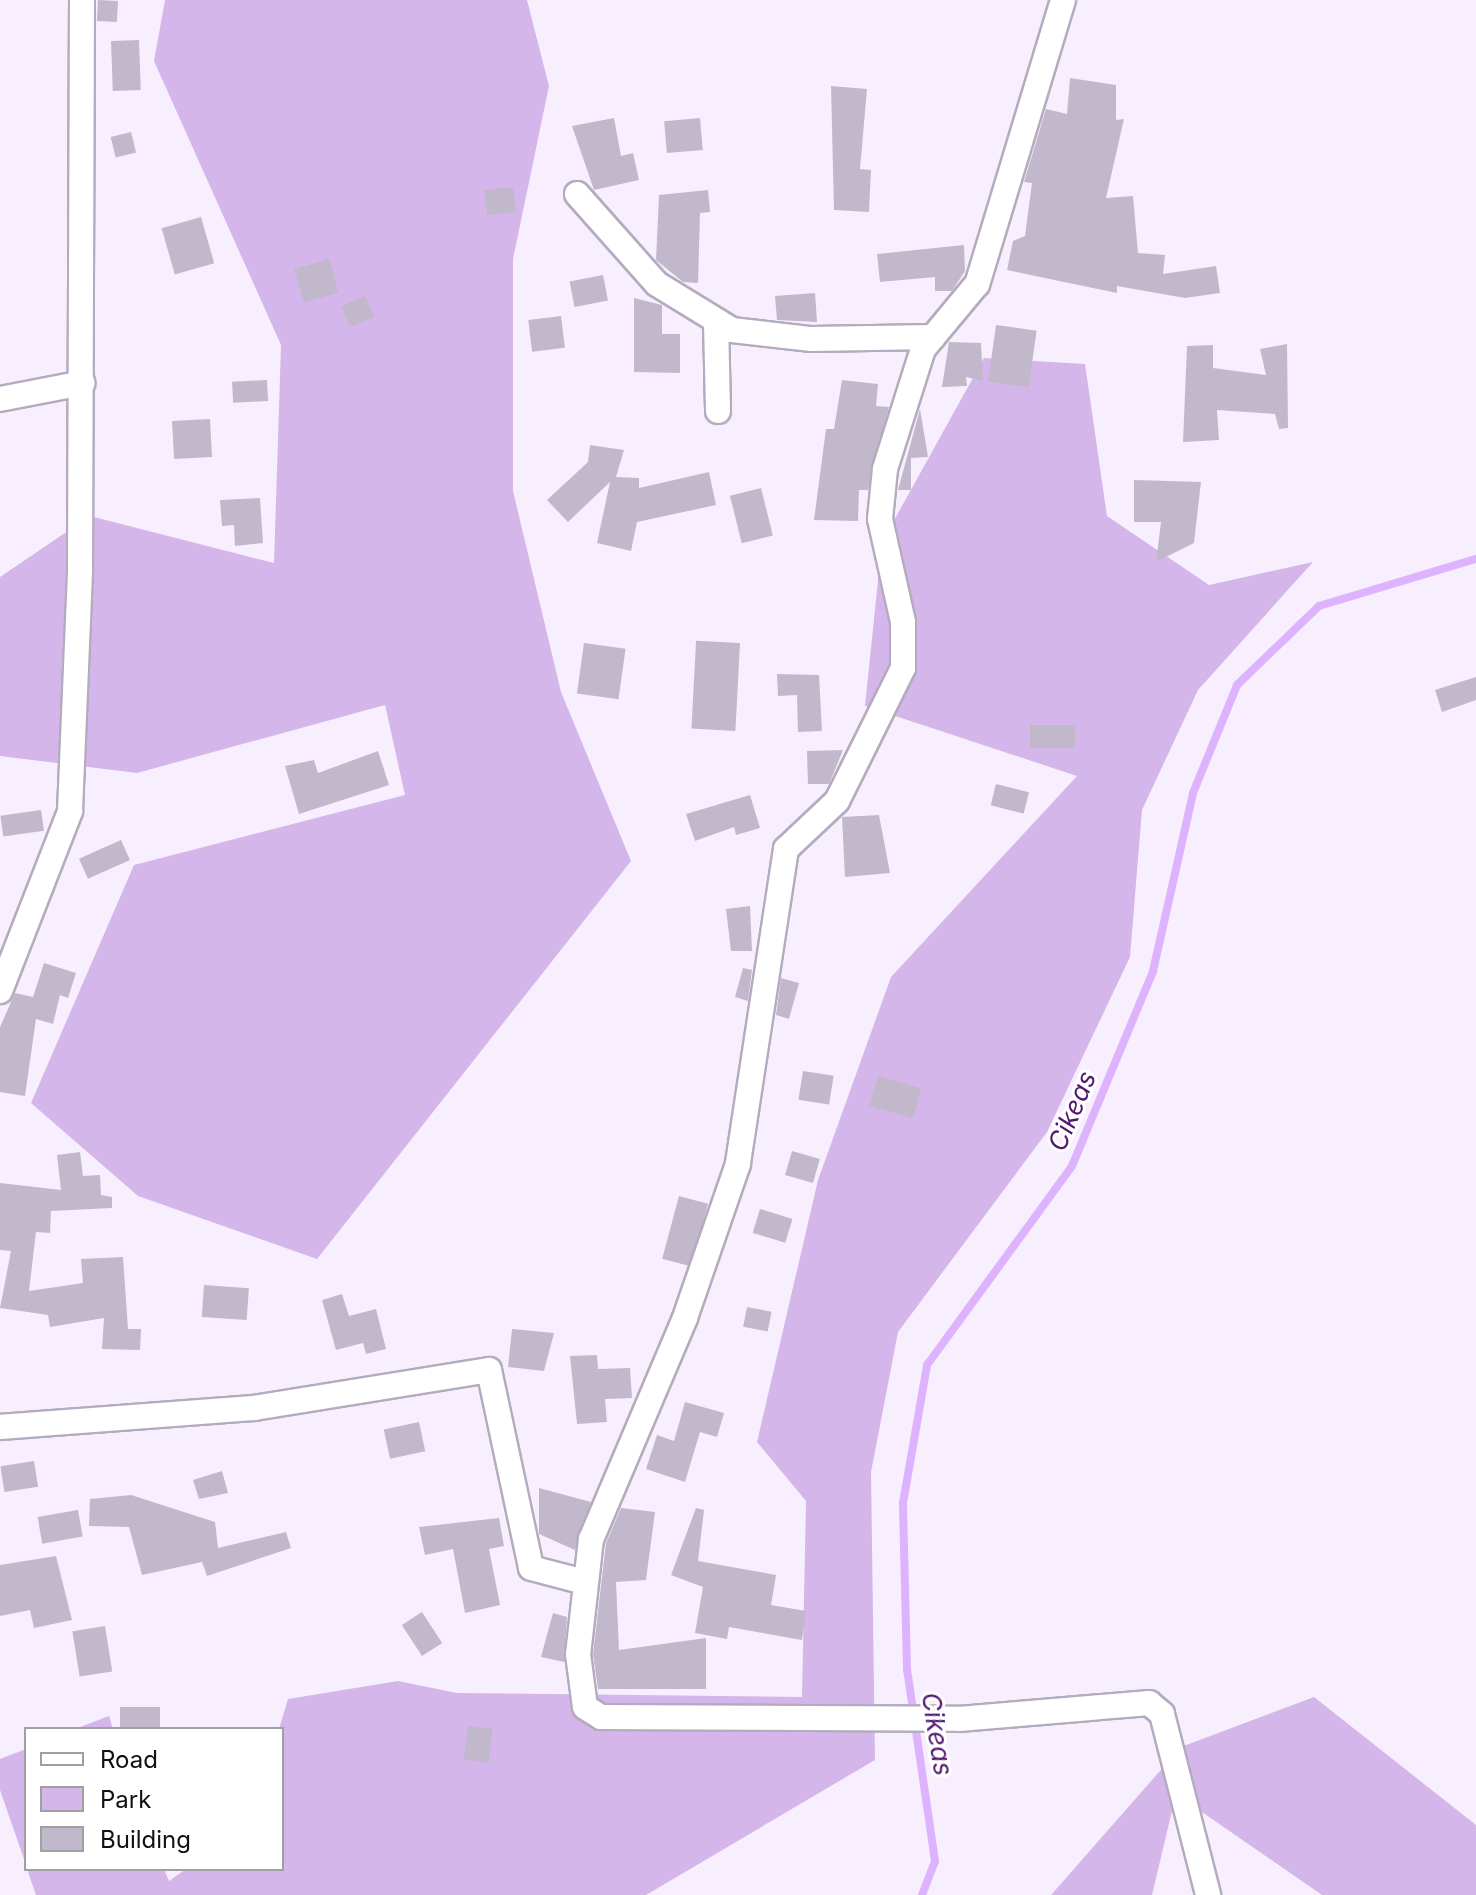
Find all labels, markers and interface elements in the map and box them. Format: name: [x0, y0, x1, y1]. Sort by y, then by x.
water label: Cikeas: [1041, 1066, 1103, 1156]
water label: Cikeas: [915, 1690, 959, 1778]
legend: [24, 1727, 284, 1871]
text: Road: [100, 1745, 158, 1774]
text: Park: [100, 1785, 151, 1814]
text: Building: [100, 1825, 191, 1854]

